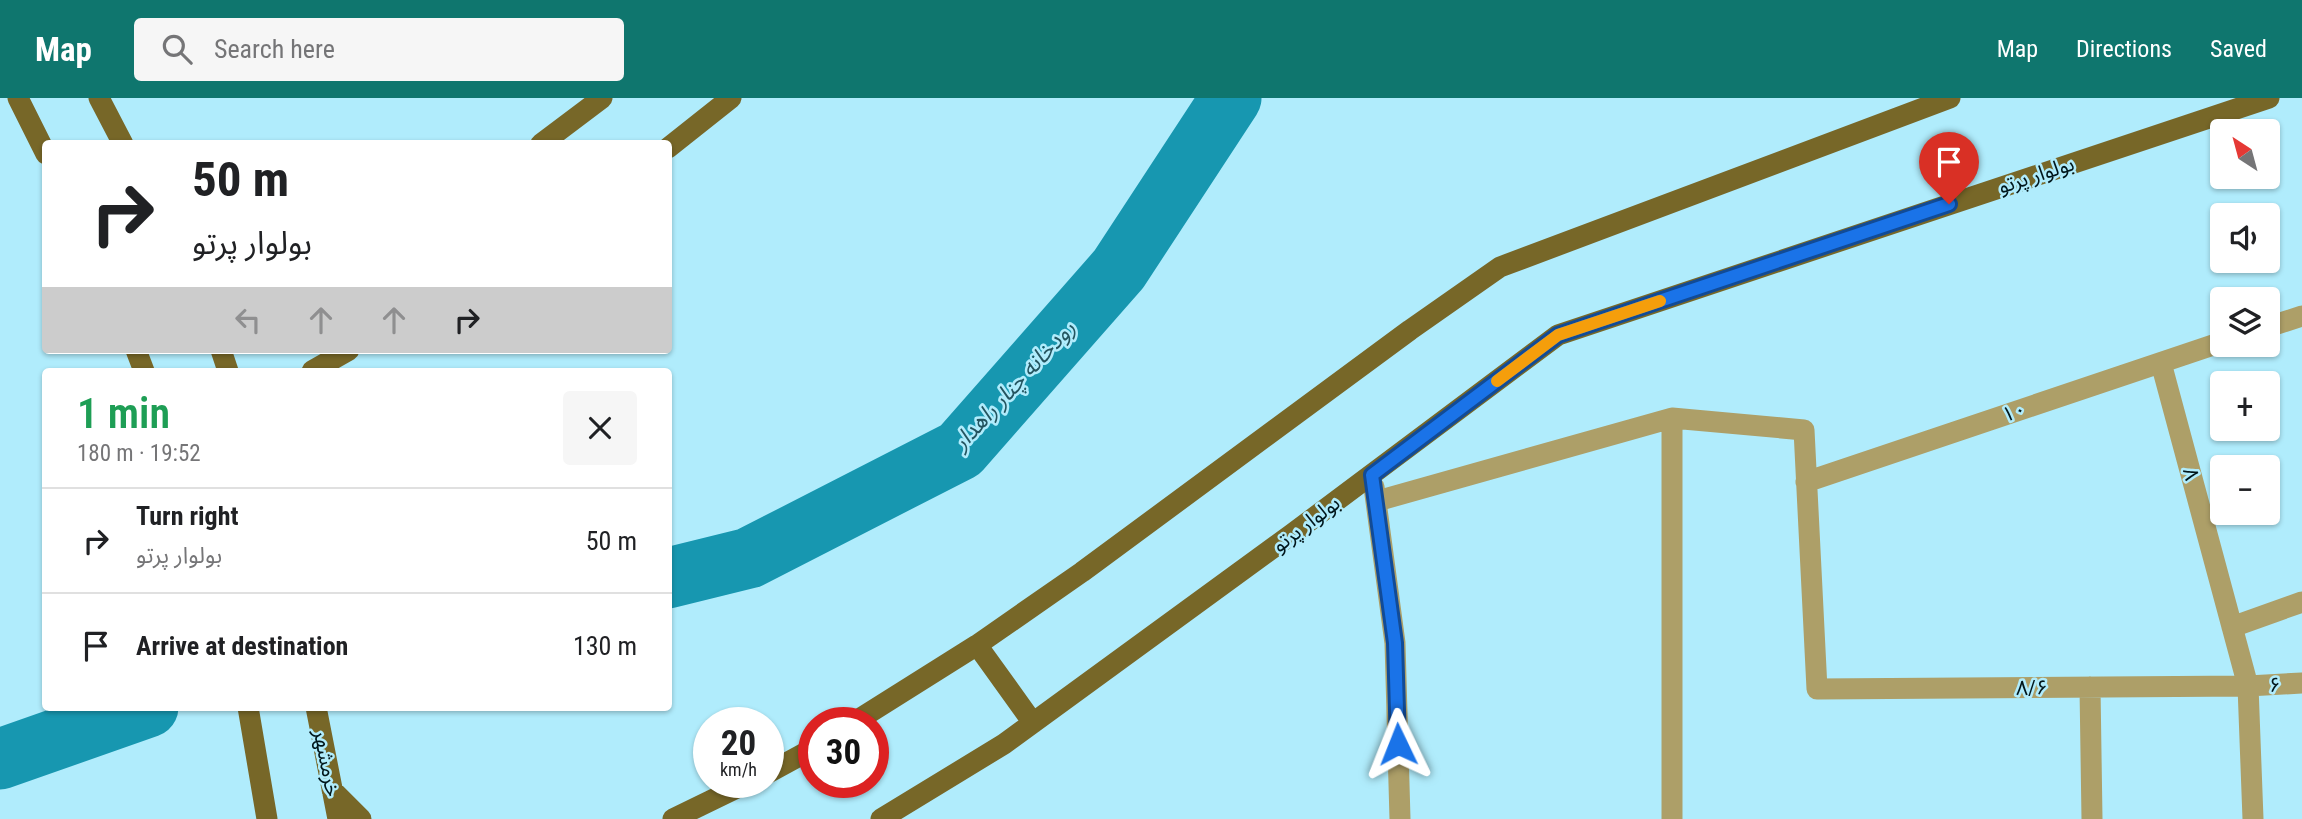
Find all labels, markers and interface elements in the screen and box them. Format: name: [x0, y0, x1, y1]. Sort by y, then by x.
search box: [134, 18, 624, 81]
text: Map: [35, 30, 92, 69]
icon: search: [158, 30, 196, 68]
text: Search here: [214, 34, 335, 64]
text: Map: [1997, 35, 2038, 63]
text: Directions: [2076, 35, 2172, 63]
text: Saved: [2210, 35, 2267, 63]
north arrow: [2210, 119, 2280, 189]
map controls: [2210, 119, 2280, 525]
pin: [1919, 132, 1979, 204]
icon: arrive: [1930, 143, 1968, 181]
text: 50 m: [192, 151, 289, 208]
street label: بولوار پرتو: [1995, 151, 2077, 200]
icon: right: [77, 168, 168, 259]
button: sound: [2210, 203, 2280, 273]
text: بولوار پرتو: [192, 224, 312, 262]
button: layers: [2210, 287, 2280, 357]
icon: left: [229, 301, 267, 339]
icon: ahead: [302, 301, 340, 339]
icon: ahead: [375, 301, 413, 339]
icon: right: [448, 301, 486, 339]
water label: رودخانه چنار راهدار: [946, 315, 1082, 457]
button: +: [2210, 371, 2280, 441]
text: 1 min: [77, 389, 170, 438]
button: close: [563, 391, 637, 465]
street label: ۱۰: [1999, 397, 2029, 427]
text: 180 m · 19:52: [77, 440, 201, 467]
button: −: [2210, 455, 2280, 525]
street label: ۸: [2178, 465, 2204, 483]
street label: بولوار پرتو: [1267, 491, 1345, 558]
text: Turn right: [136, 501, 238, 531]
icon: right: [77, 522, 115, 560]
text: 50 m: [586, 526, 637, 556]
text: بولوار پرتو: [136, 542, 222, 569]
icon: arrive: [77, 627, 115, 665]
text: Arrive at destination: [136, 631, 348, 661]
text: 130 m: [573, 631, 637, 661]
street label: ۶: [2268, 673, 2282, 697]
street label: ۸/۶: [2016, 676, 2048, 700]
speed limit sign: 30: [798, 707, 889, 798]
position arrow: [1361, 707, 1435, 781]
text: 20: [721, 723, 756, 764]
street label: خرمشهر: [309, 727, 345, 799]
text: km/h: [720, 759, 757, 780]

